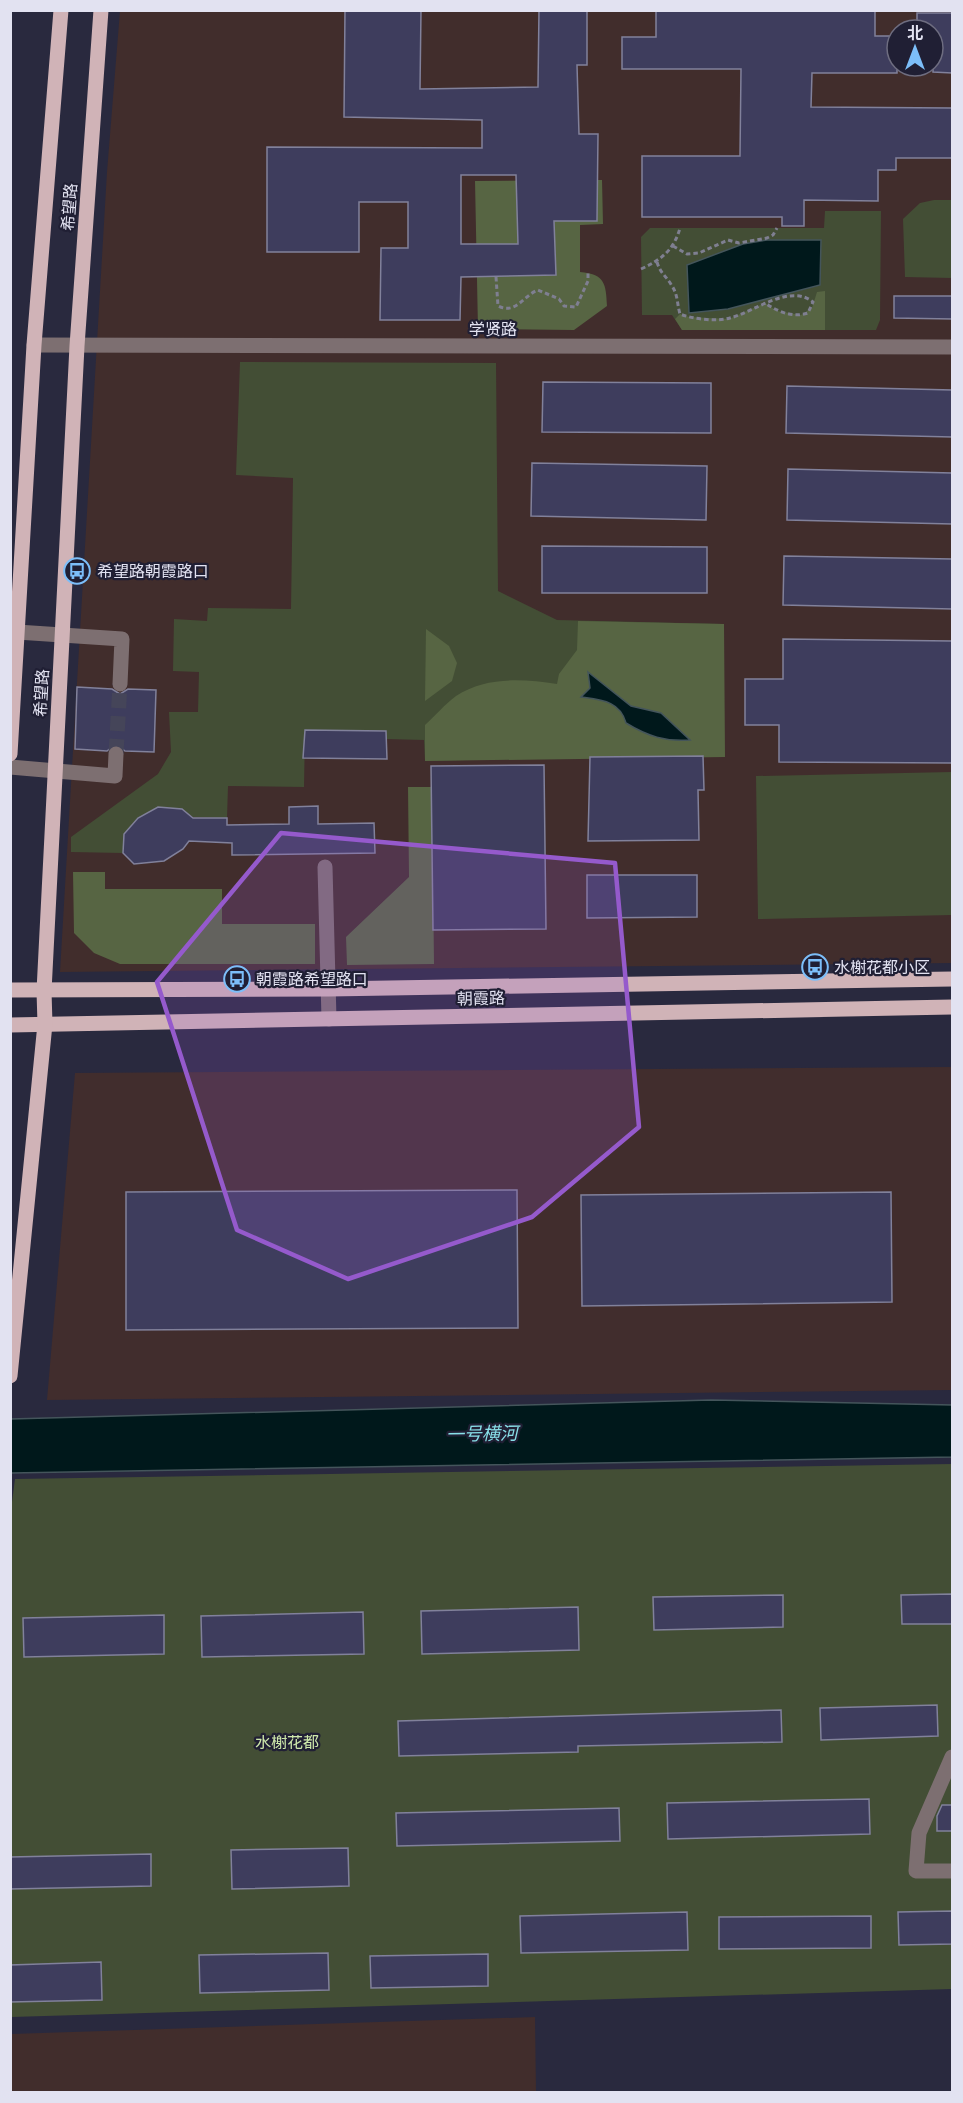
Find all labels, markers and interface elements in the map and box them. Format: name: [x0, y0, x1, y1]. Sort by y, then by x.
north arrow: [885, 18, 945, 78]
text: 北: [907, 23, 923, 45]
street label: 希望路: [57, 182, 83, 232]
street label: 学贤路: [469, 319, 517, 341]
bus stop icon: 希望路朝霞路口: [62, 556, 92, 586]
place label: 希望路朝霞路口: [97, 561, 209, 583]
street label: 希望路: [30, 669, 54, 718]
bus stop icon: 水榭花都小区: [800, 952, 830, 982]
place label: 水榭花都小区: [834, 957, 930, 979]
bus stop icon: 朝霞路希望路口: [222, 964, 252, 994]
place label: 朝霞路希望路口: [256, 969, 368, 991]
street label: 朝霞路: [457, 988, 505, 1010]
water label: 一号横河: [446, 1421, 521, 1447]
park label: 水榭花都: [255, 1732, 319, 1754]

